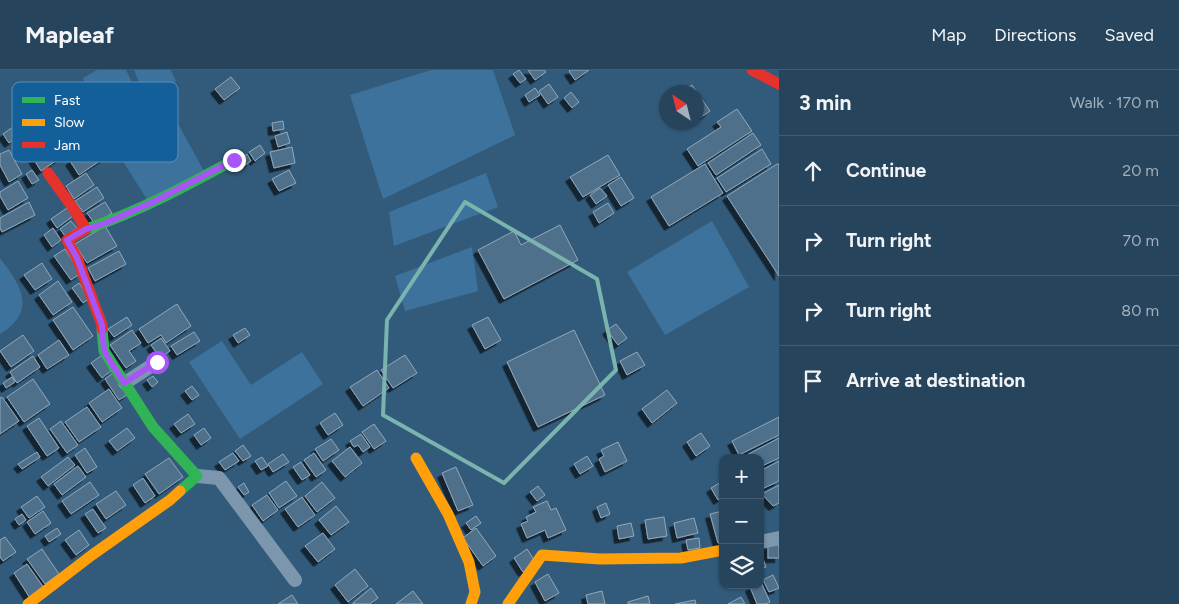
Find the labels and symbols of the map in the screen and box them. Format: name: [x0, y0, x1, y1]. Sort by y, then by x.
legend: [12, 82, 178, 162]
north arrow: [659, 85, 704, 130]
text: Fast: [54, 92, 80, 109]
text: Slow: [54, 114, 85, 131]
text: Jam: [54, 137, 80, 154]
route end: [223, 149, 246, 172]
route start: [146, 351, 169, 374]

